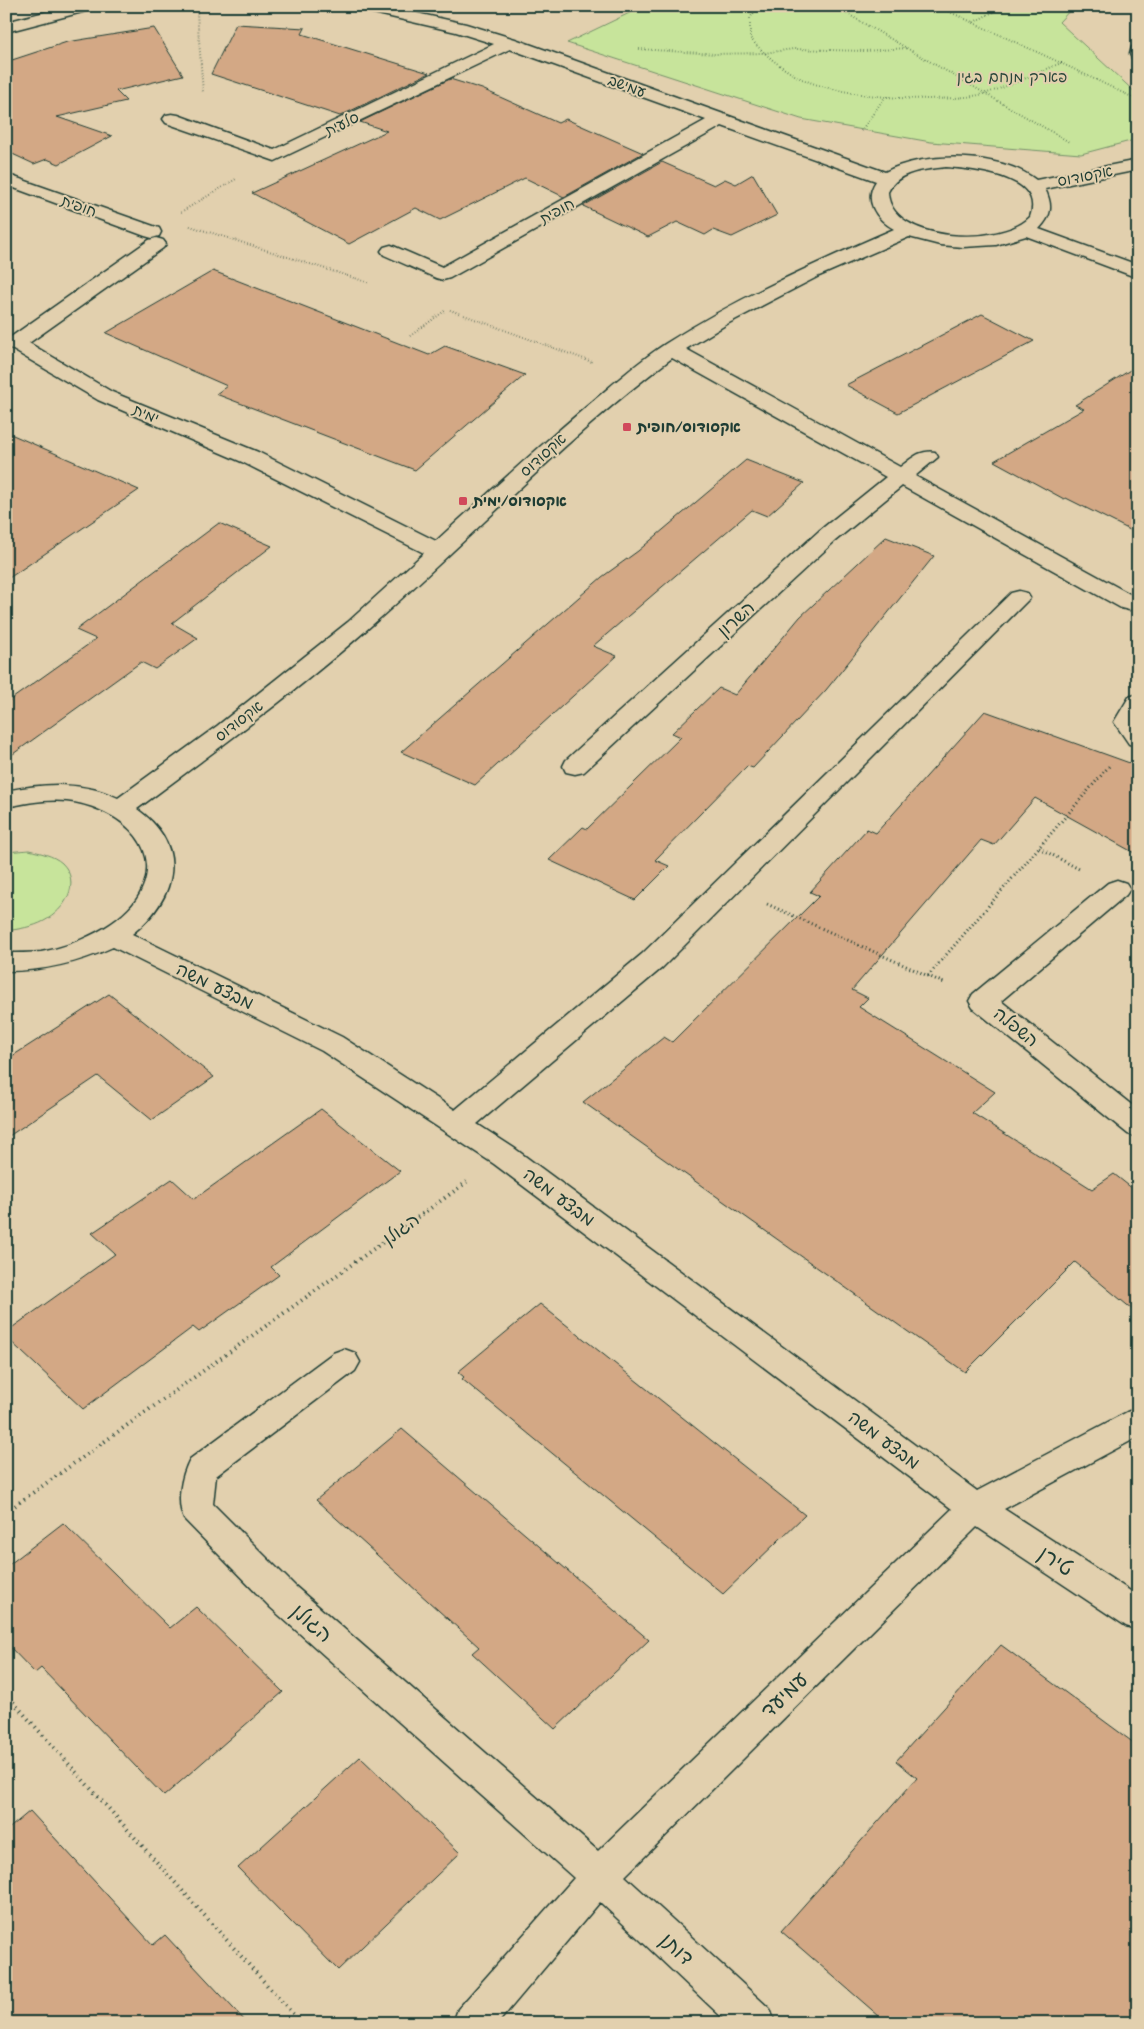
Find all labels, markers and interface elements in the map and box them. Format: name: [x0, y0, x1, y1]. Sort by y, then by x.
park label: פארק מנחם בגין: [957, 67, 1067, 88]
street label: עמישב: [605, 70, 649, 103]
street label: סלעית: [321, 107, 363, 142]
street label: אקסודוס: [1056, 161, 1115, 192]
street label: חופית: [57, 190, 100, 223]
street label: חופית: [535, 193, 578, 230]
street label: ימית: [128, 399, 162, 429]
place label: אקסודוס/חופית: [636, 417, 741, 438]
marker: אקסודוס/חופית: [621, 421, 633, 433]
street label: אקסודוס: [515, 429, 571, 482]
place label: אקסודוס/ימית: [472, 491, 567, 512]
marker: אקסודוס/ימית: [457, 495, 469, 507]
street label: השרון: [712, 596, 761, 643]
street label: אקסודוס: [211, 696, 268, 747]
street label: מבצע משה: [172, 957, 258, 1016]
street label: השפלה: [988, 1002, 1043, 1053]
street label: מבצע משה: [518, 1162, 600, 1233]
street label: הגולן: [378, 1208, 425, 1251]
street label: מבצע משה: [843, 1405, 925, 1476]
street label: טירן: [1033, 1539, 1079, 1584]
street label: הגולן: [285, 1597, 339, 1650]
street label: עמיעד: [754, 1666, 814, 1725]
street label: דותן: [653, 1926, 700, 1973]

